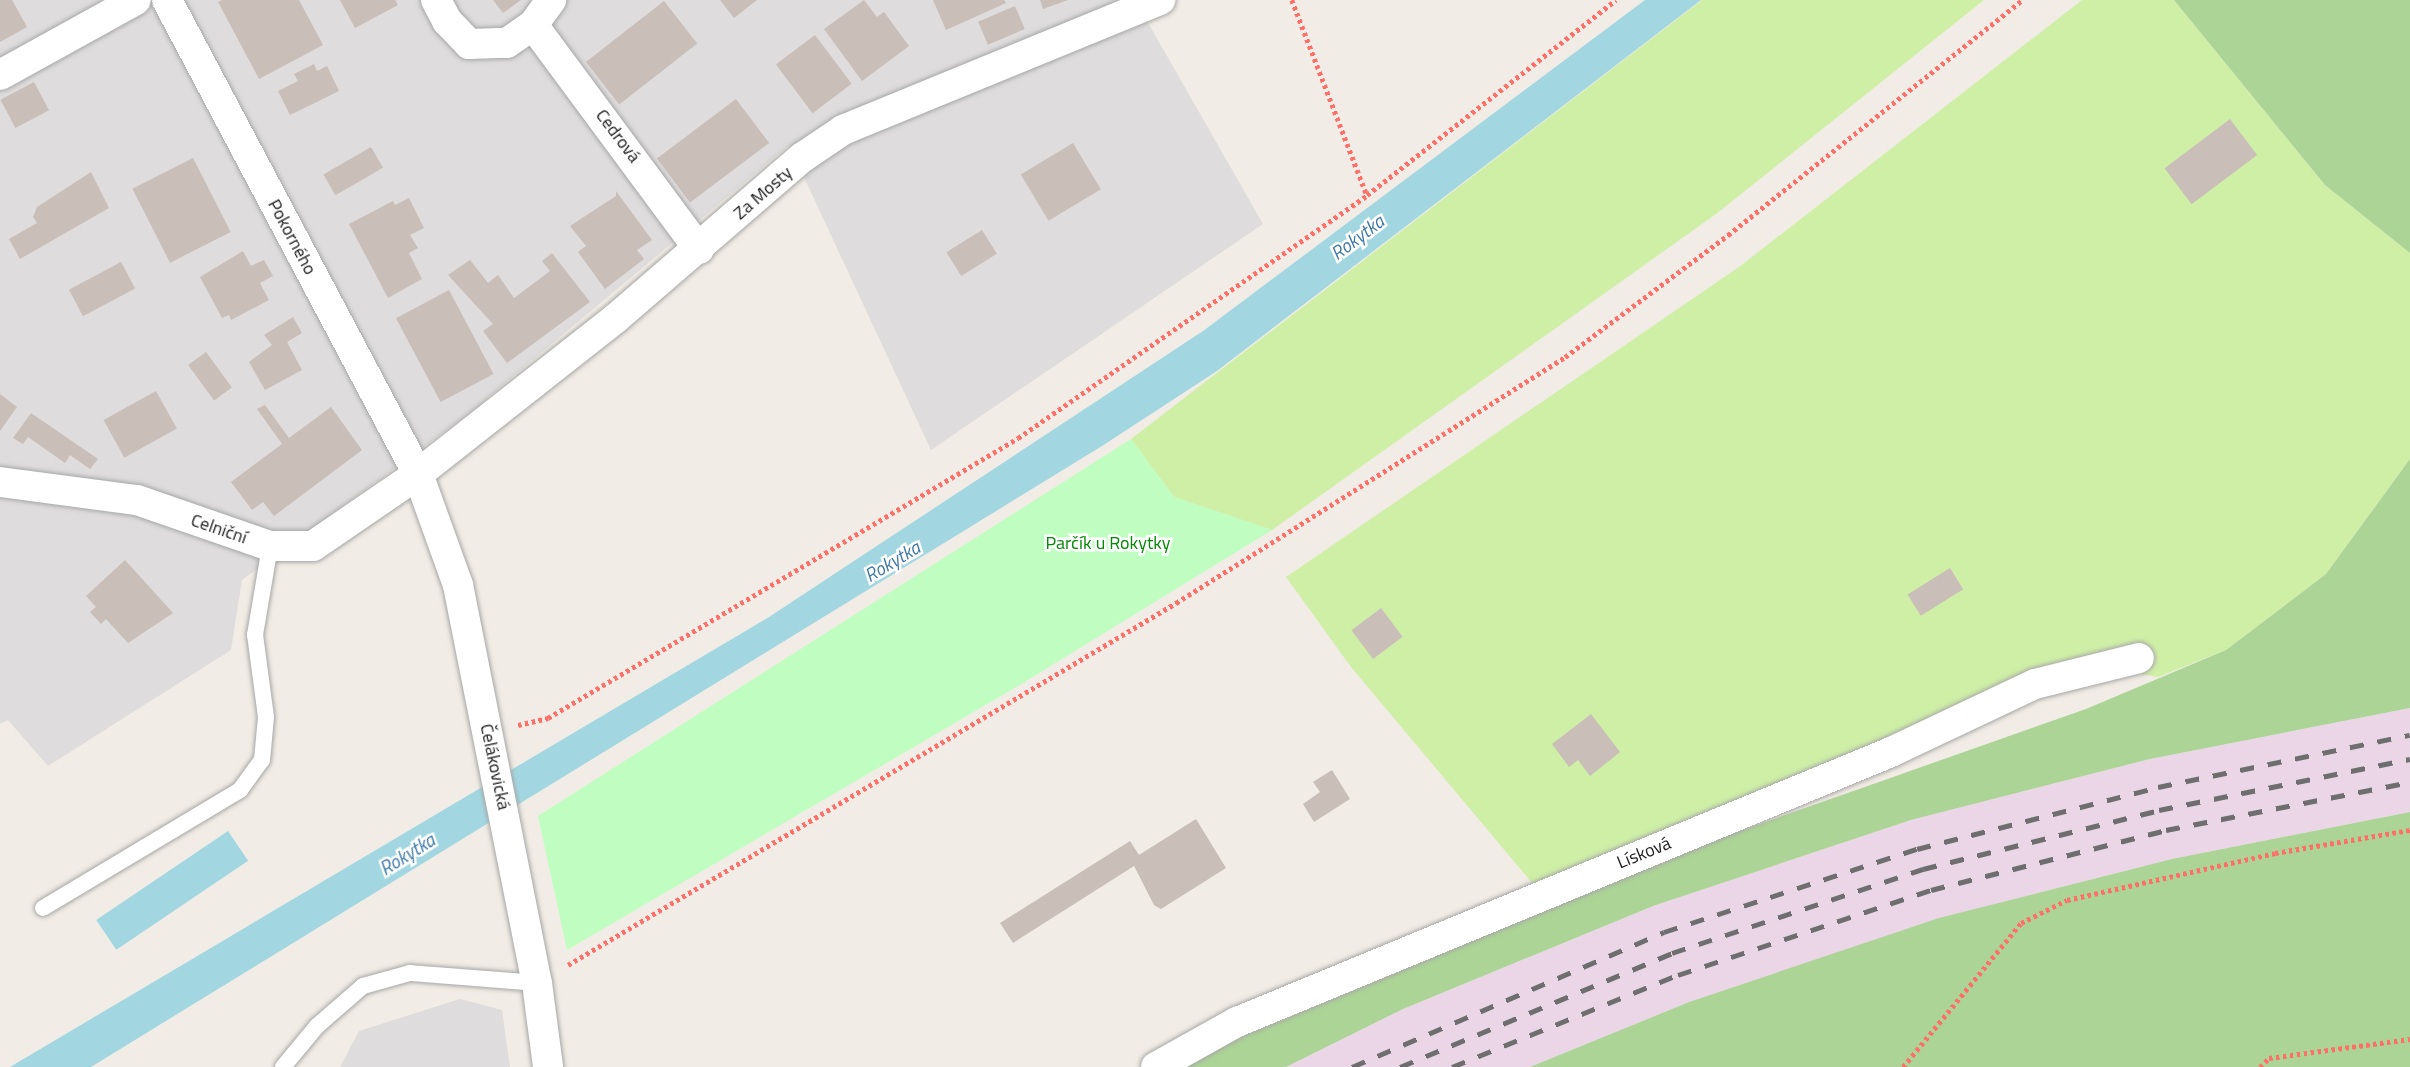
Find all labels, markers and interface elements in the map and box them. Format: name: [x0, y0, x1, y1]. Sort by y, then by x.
street label: Cedrová: [591, 105, 645, 167]
street label: Za Mosty: [729, 162, 797, 224]
street label: Pokorného: [263, 196, 321, 278]
water label: Rokytka: [1326, 210, 1388, 264]
street label: Celniční: [188, 509, 250, 549]
park label: Parčík u Rokytky: [1045, 532, 1171, 554]
water label: Rokytka: [860, 536, 924, 586]
street label: Čelákovická: [475, 722, 515, 812]
water label: Rokytka: [375, 828, 439, 880]
street label: Lísková: [1614, 832, 1674, 874]

